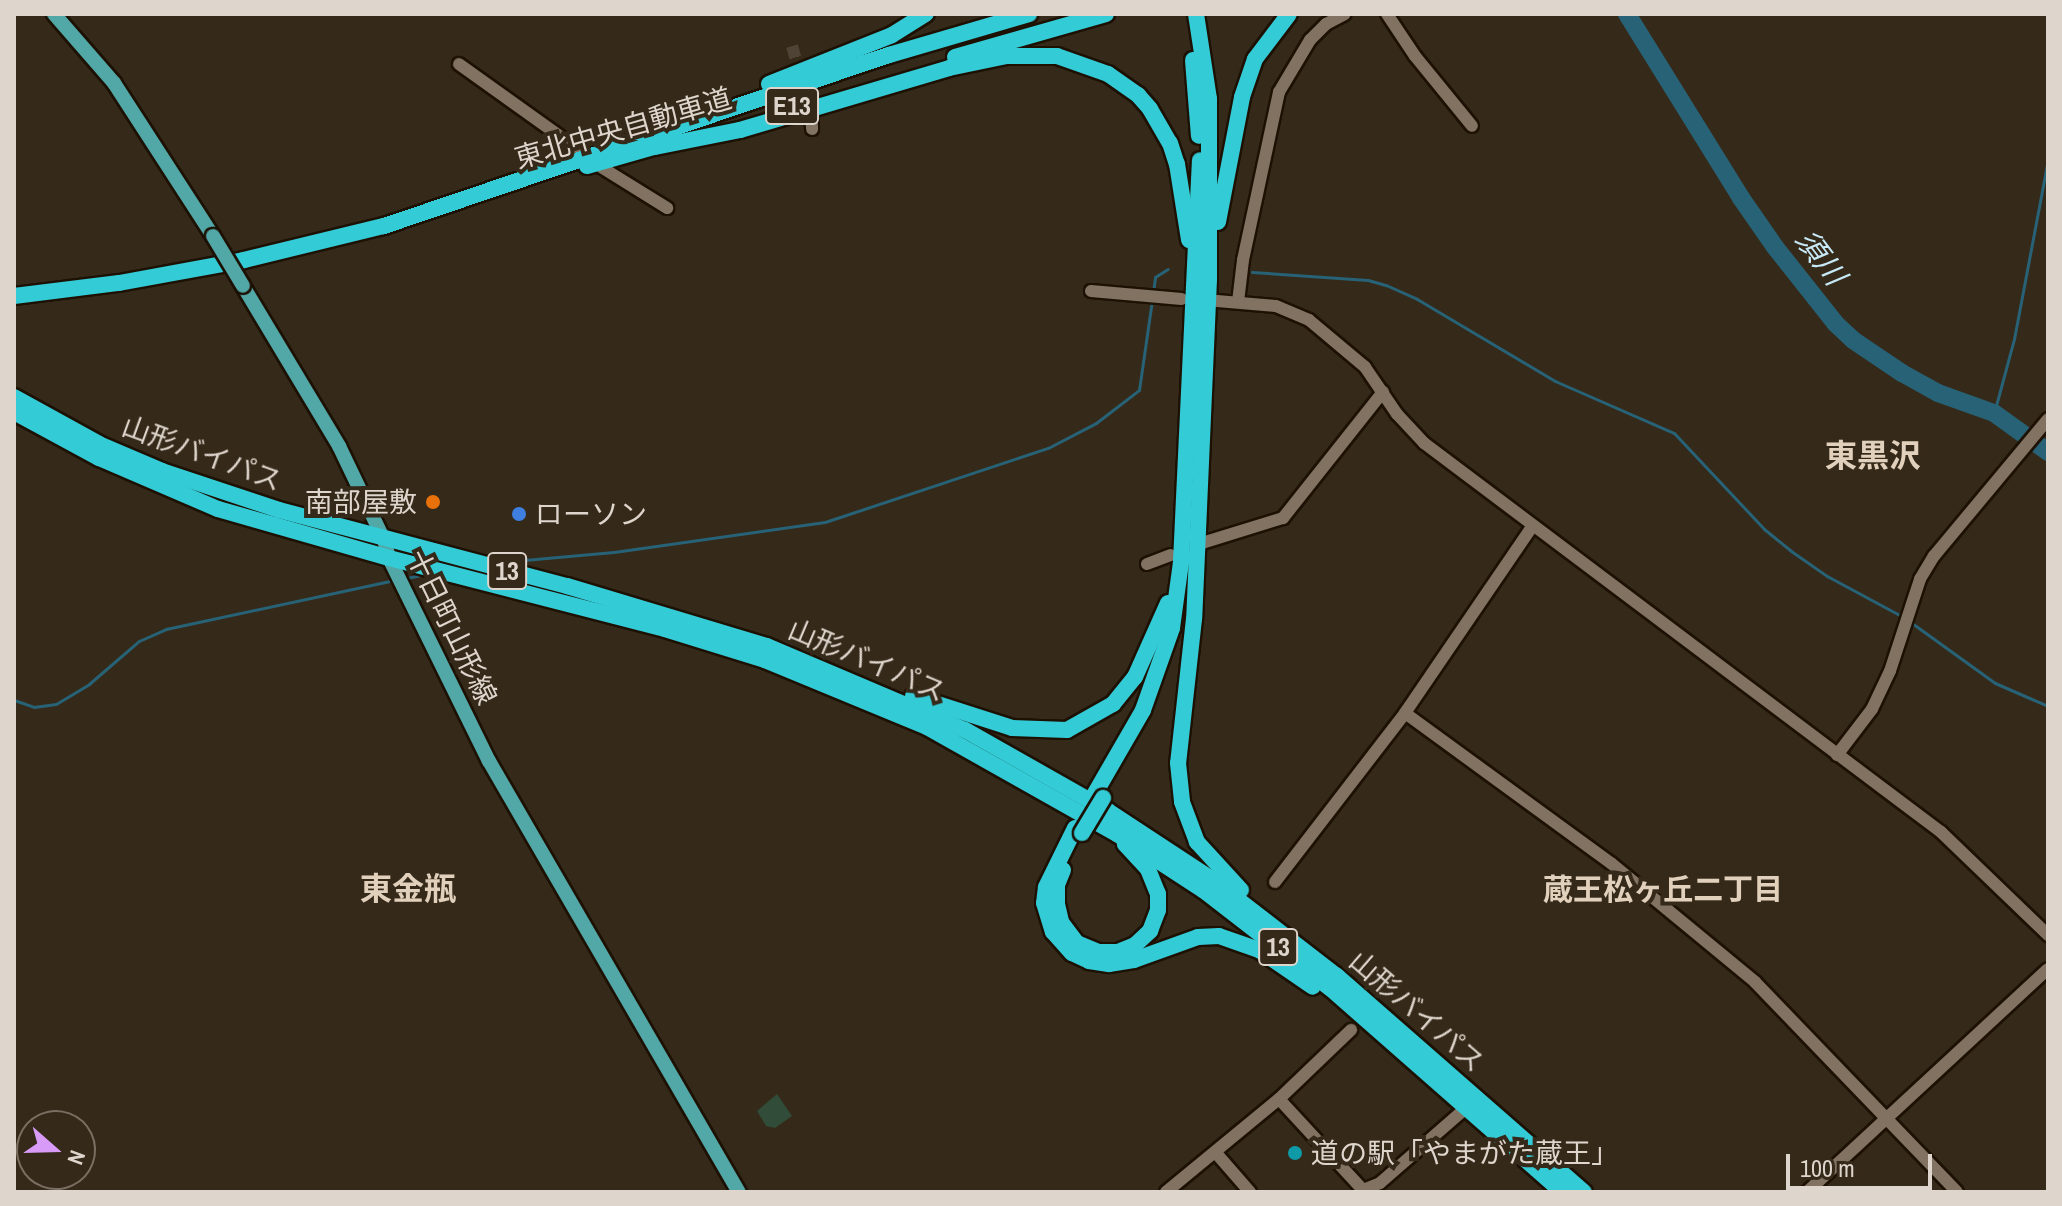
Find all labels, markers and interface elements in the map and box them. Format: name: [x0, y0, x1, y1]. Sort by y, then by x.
street label: 東北中央自動車道: [511, 81, 735, 175]
road number: E13: [764, 84, 820, 128]
water label: 須川: [1789, 222, 1853, 292]
street label: 山形バイパス: [117, 408, 287, 498]
district label: 東黒沢: [1825, 437, 1921, 475]
place label: 南部屋敷: [305, 485, 417, 519]
marker: 南部屋敷: [424, 493, 442, 511]
place label: ローソン: [535, 497, 647, 531]
marker: ローソン: [510, 505, 528, 523]
street label: 十日町山形線: [400, 544, 504, 710]
road number: 13: [487, 549, 527, 593]
street label: 山形バイパス: [783, 612, 951, 708]
district label: 東金瓶: [360, 870, 456, 908]
district label: 蔵王松ヶ丘二丁目: [1543, 871, 1783, 907]
road number: 13: [1258, 925, 1298, 969]
street label: 山形バイパス: [1343, 943, 1491, 1079]
north arrow: [16, 1110, 96, 1190]
place label: 道の駅「やまがた蔵王」: [1311, 1136, 1619, 1170]
scale bar: [1790, 1138, 1936, 1188]
marker: 道の駅「やまがた蔵王」: [1286, 1144, 1304, 1162]
text: N: [60, 1146, 93, 1169]
text: 100 m: [1800, 1152, 1855, 1184]

